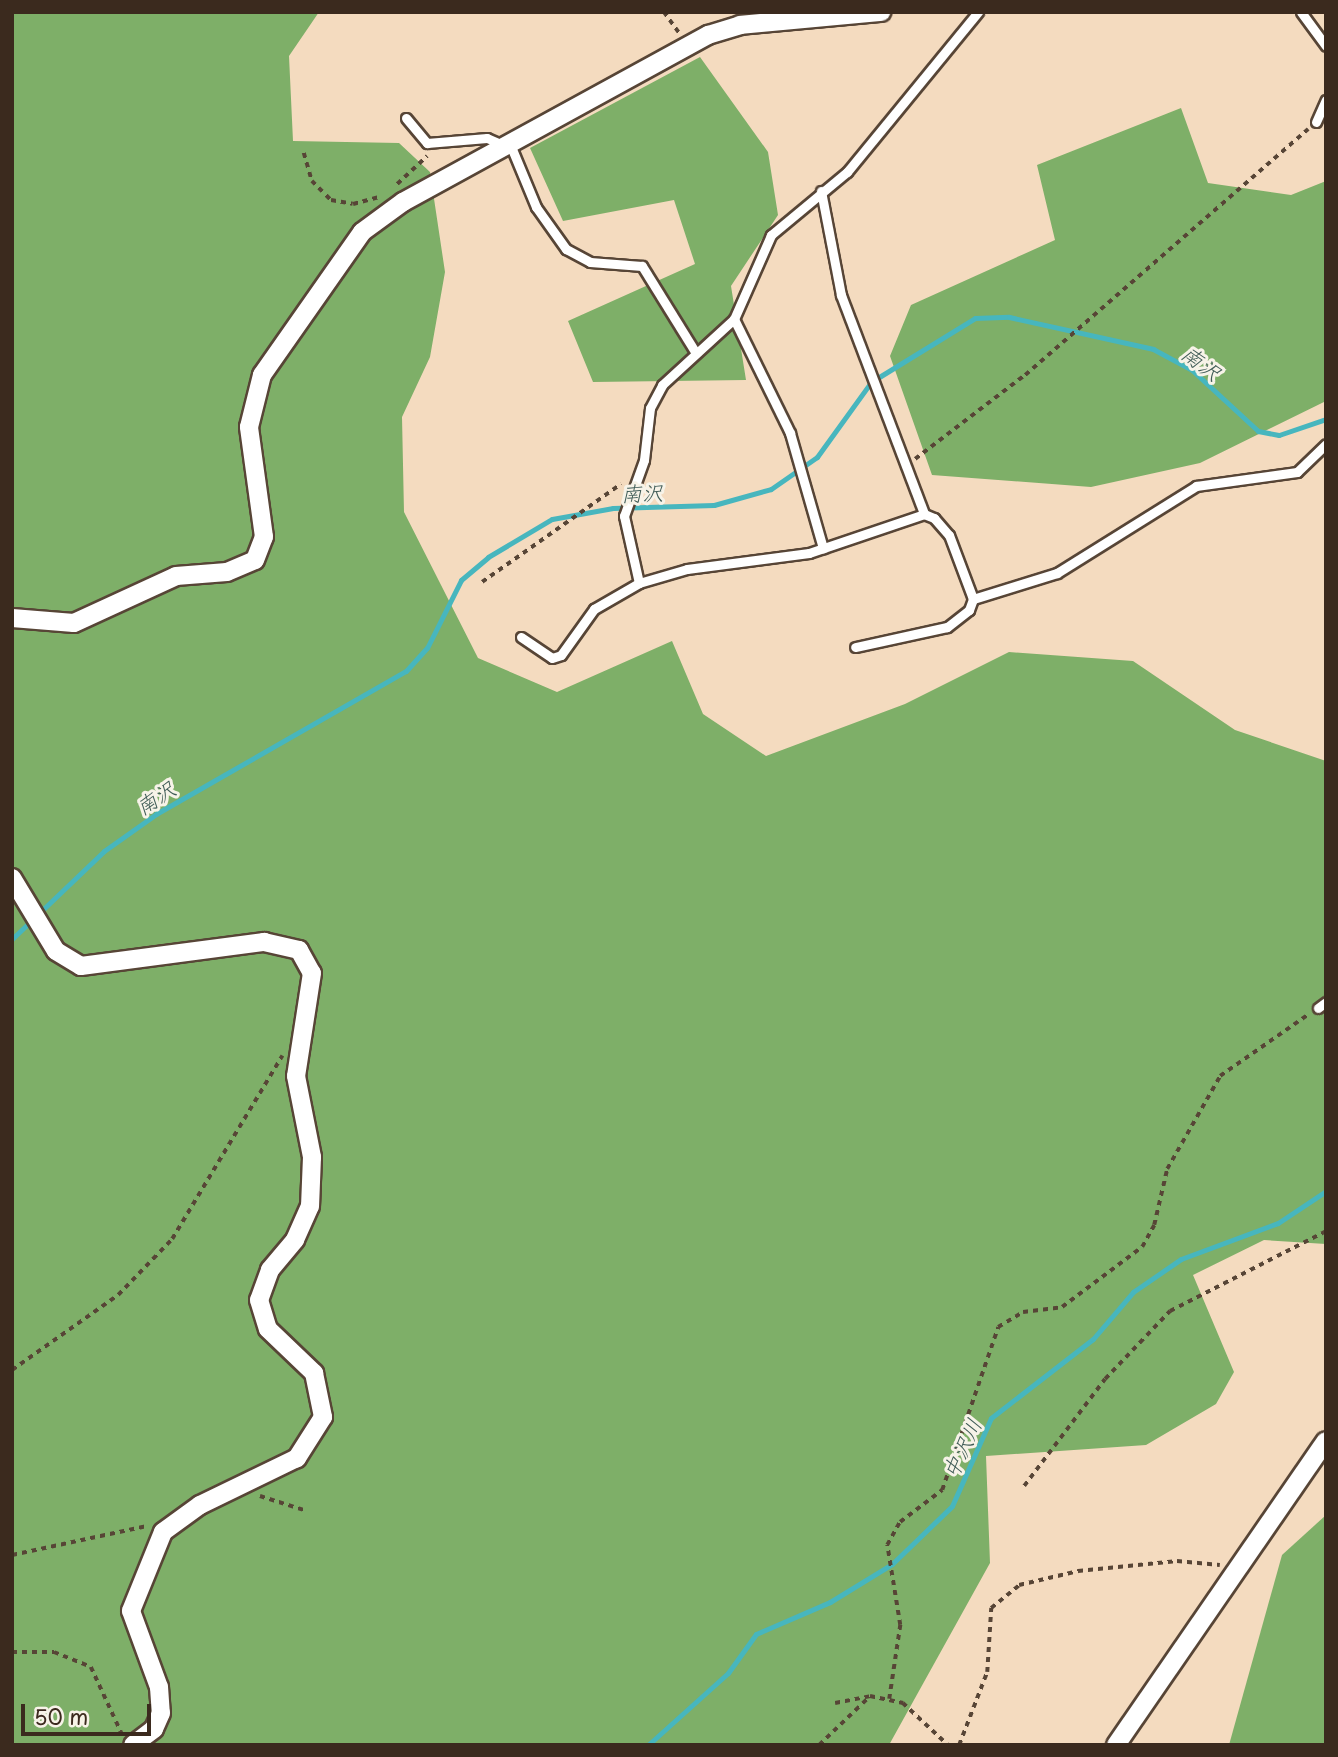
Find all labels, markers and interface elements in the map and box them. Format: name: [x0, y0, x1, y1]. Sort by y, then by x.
water label: 南沢: [1178, 339, 1226, 385]
water label: 南沢: [621, 479, 663, 505]
water label: 南沢: [131, 775, 179, 819]
water label: 中沢川: [936, 1414, 986, 1482]
scale bar: [24, 1690, 154, 1734]
text: 50 m: [34, 1700, 88, 1732]

